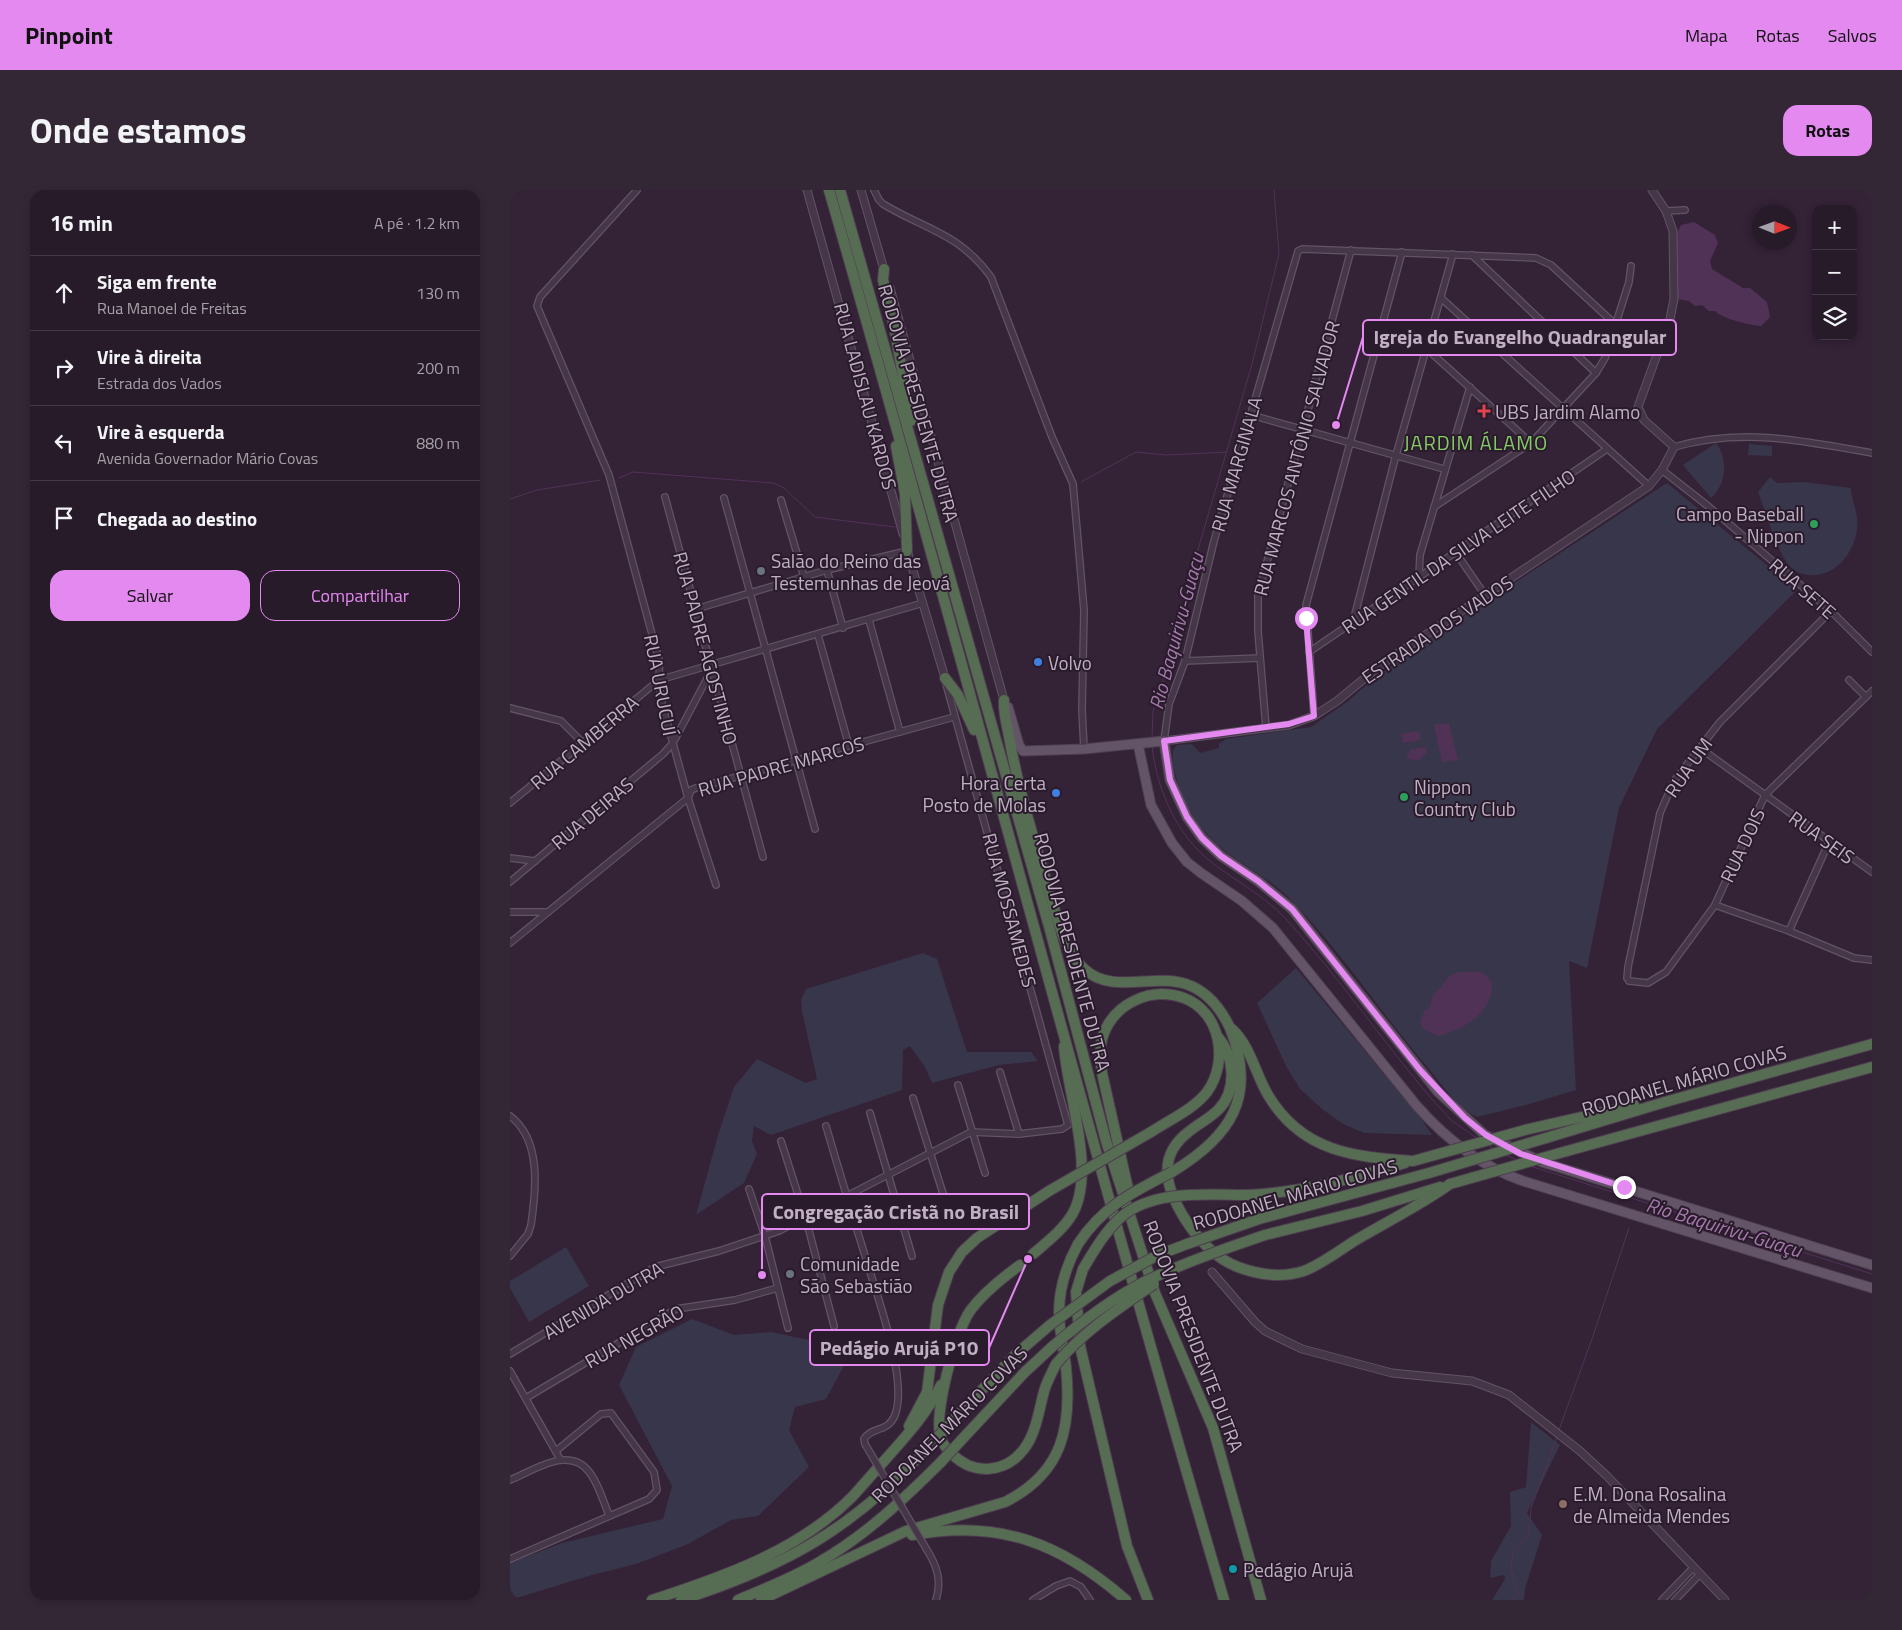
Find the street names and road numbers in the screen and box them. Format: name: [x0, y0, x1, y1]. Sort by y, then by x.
street label: RODOVIA PRESIDENTE DUTRA: [871, 281, 967, 525]
street label: RUA LADISLAU KARDOS: [827, 299, 905, 493]
street label: RUA MARCOS ANTÔNIO SALVADOR: [1245, 317, 1347, 599]
street label: RUA MARGINALA: [1203, 393, 1269, 535]
street label: RUA GENTIL DA SILVA LEITE FILHO: [1335, 462, 1581, 640]
street label: RUA PADRE AGOSTINHO: [666, 548, 746, 748]
street label: RUA SETE: [1763, 551, 1843, 625]
street label: ESTRADA DOS VADOS: [1355, 567, 1519, 691]
street label: RUA URUCUÍ: [637, 632, 685, 739]
street label: RUA CAMBERRA: [523, 688, 645, 796]
street label: RUA PADRE MARCOS: [694, 728, 868, 804]
street label: RUA UM: [1657, 731, 1719, 803]
street label: RUA DEIRAS: [544, 770, 640, 856]
street label: RUA DOIS: [1712, 803, 1772, 887]
street label: RUA SEIS: [1783, 803, 1861, 871]
street label: RUA MOSSAMEDES: [975, 829, 1045, 991]
street label: RODOVIA PRESIDENTE DUTRA: [1027, 829, 1119, 1075]
street label: RODOANEL MÁRIO COVAS: [1578, 1037, 1790, 1123]
street label: RODOANEL MÁRIO COVAS: [1189, 1151, 1401, 1237]
street label: RODOVIA PRESIDENTE DUTRA: [1136, 1216, 1252, 1456]
street label: AVENIDA DUTRA: [537, 1254, 669, 1346]
street label: RUA NEGRÃO: [579, 1297, 689, 1375]
street label: RODOANEL MÁRIO COVAS: [864, 1339, 1034, 1509]

